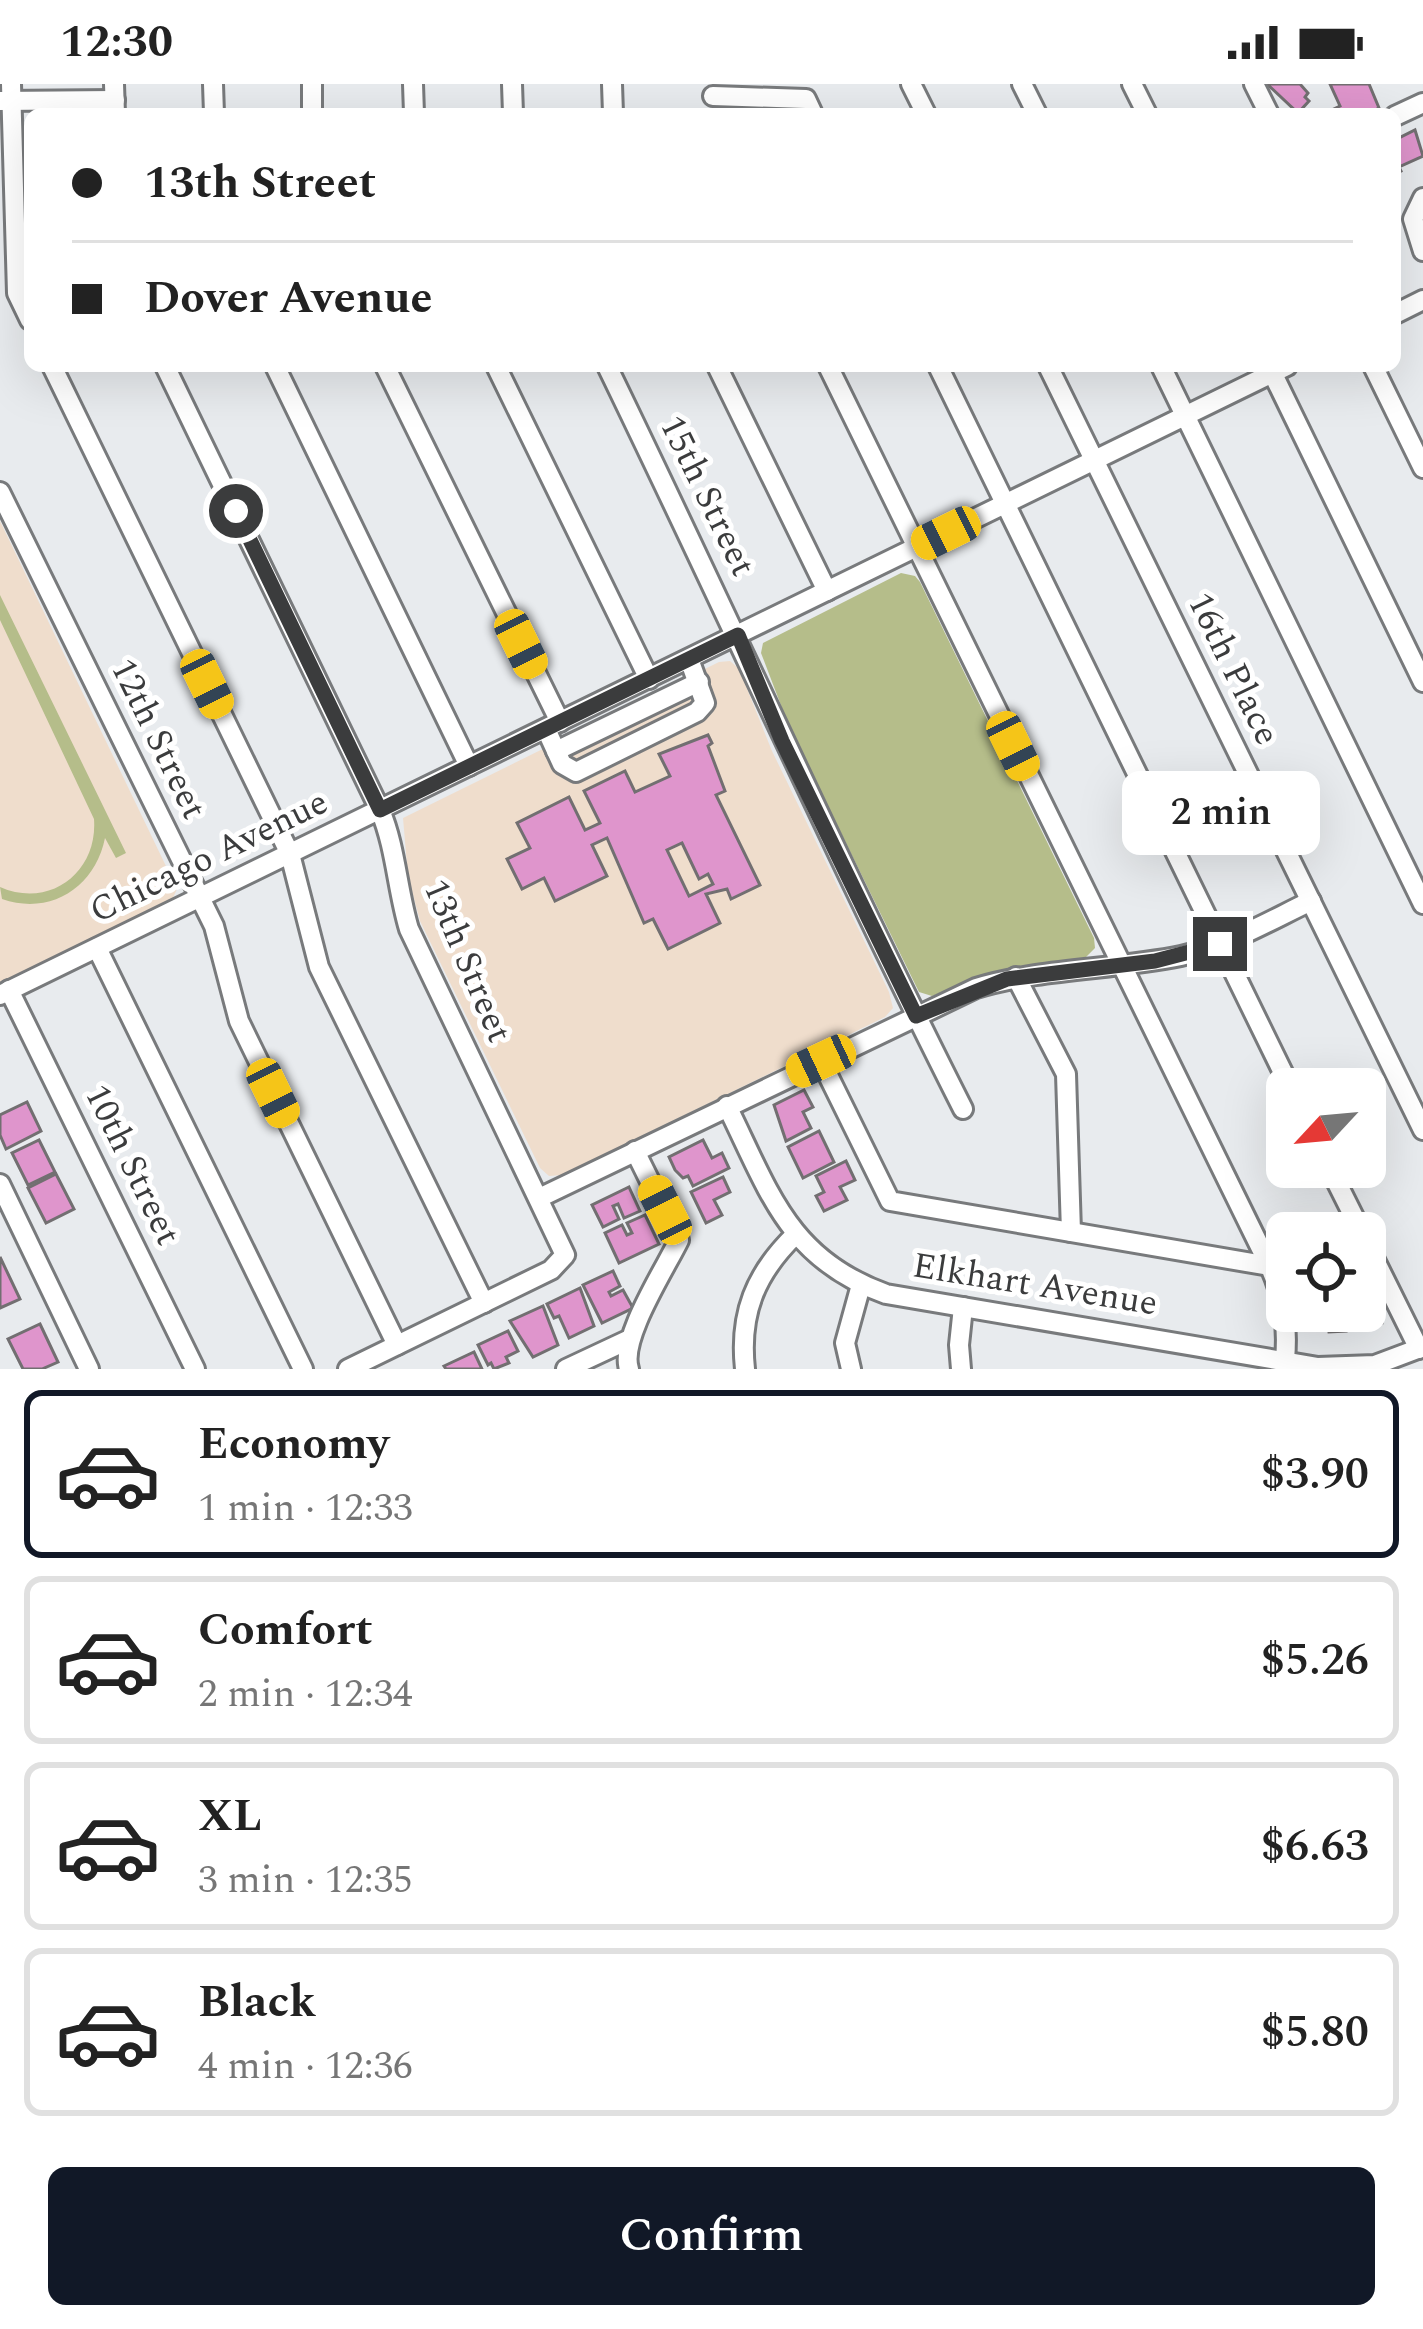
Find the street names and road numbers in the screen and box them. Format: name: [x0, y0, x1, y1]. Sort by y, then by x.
street label: 15th Street: [644, 406, 770, 586]
street label: 16th Place: [1172, 583, 1294, 755]
street label: 12th Street: [95, 649, 221, 829]
street label: Chicago Avenue: [80, 775, 338, 939]
street label: 13th Street: [408, 871, 526, 1051]
street label: 10th Street: [69, 1075, 195, 1255]
street label: Elkhart Avenue: [909, 1239, 1161, 1331]

